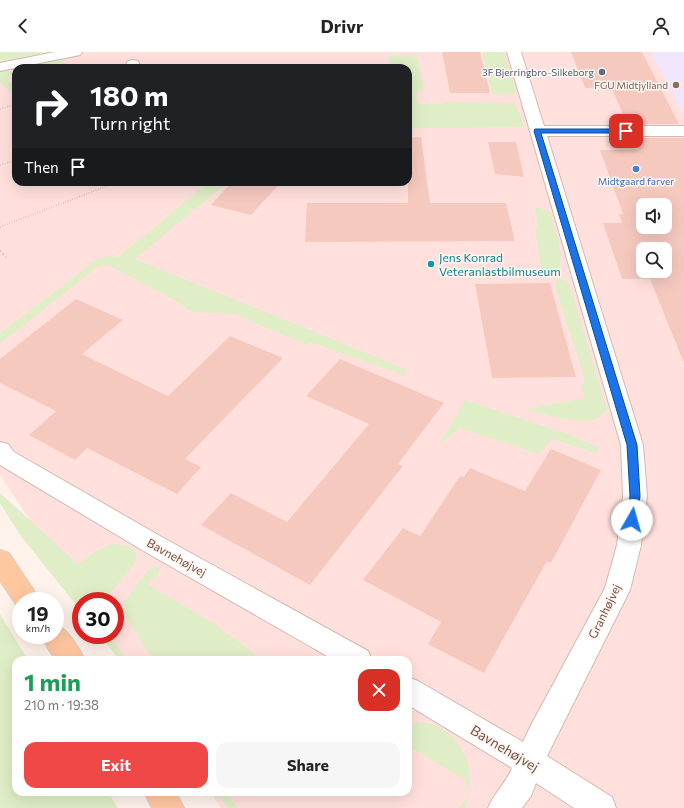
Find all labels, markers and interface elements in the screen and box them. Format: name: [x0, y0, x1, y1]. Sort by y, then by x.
icon: back: [12, 15, 34, 37]
text: Drivr: [321, 15, 363, 37]
icon: person: [650, 15, 672, 37]
place label: 3F Bjerringbro-Silkeborg: [482, 66, 595, 78]
marker: 3F Bjerringbro-Silkeborg: [597, 67, 607, 77]
text: 180 m: [90, 78, 168, 112]
place label: FGU Midtjylland: [594, 79, 668, 91]
icon: right: [24, 80, 76, 132]
marker: FGU Midtjylland: [671, 80, 681, 90]
text: Turn right: [90, 112, 170, 134]
pin: [609, 114, 643, 148]
icon: arrive: [615, 120, 637, 142]
icon: arrive: [67, 156, 89, 178]
text: Then: [24, 158, 59, 176]
marker: Midtgaard farver: [631, 164, 641, 174]
place label: Midtgaard farver: [598, 175, 674, 187]
map controls: [636, 198, 672, 278]
button: sound: [636, 198, 672, 234]
button: search: [636, 242, 672, 278]
place label: Jens Konrad Veteranlastbilmuseum: [439, 250, 561, 278]
marker: Jens Konrad Veteranlastbilmuseum: [426, 259, 436, 269]
position arrow: [611, 499, 653, 541]
street label: Bavnehøjvej: [145, 535, 209, 579]
street label: Granhøjvej: [585, 581, 623, 641]
speed limit sign: 30: [72, 592, 124, 644]
text: 19: [27, 601, 49, 625]
text: km/h: [26, 622, 50, 634]
text: 1 min: [24, 667, 81, 696]
button: close: [358, 669, 400, 711]
text: 210 m · 19:38: [24, 697, 99, 713]
street label: Bavnehøjvej: [468, 721, 542, 775]
button: Exit: [24, 742, 208, 788]
button: Share: [216, 742, 400, 788]

